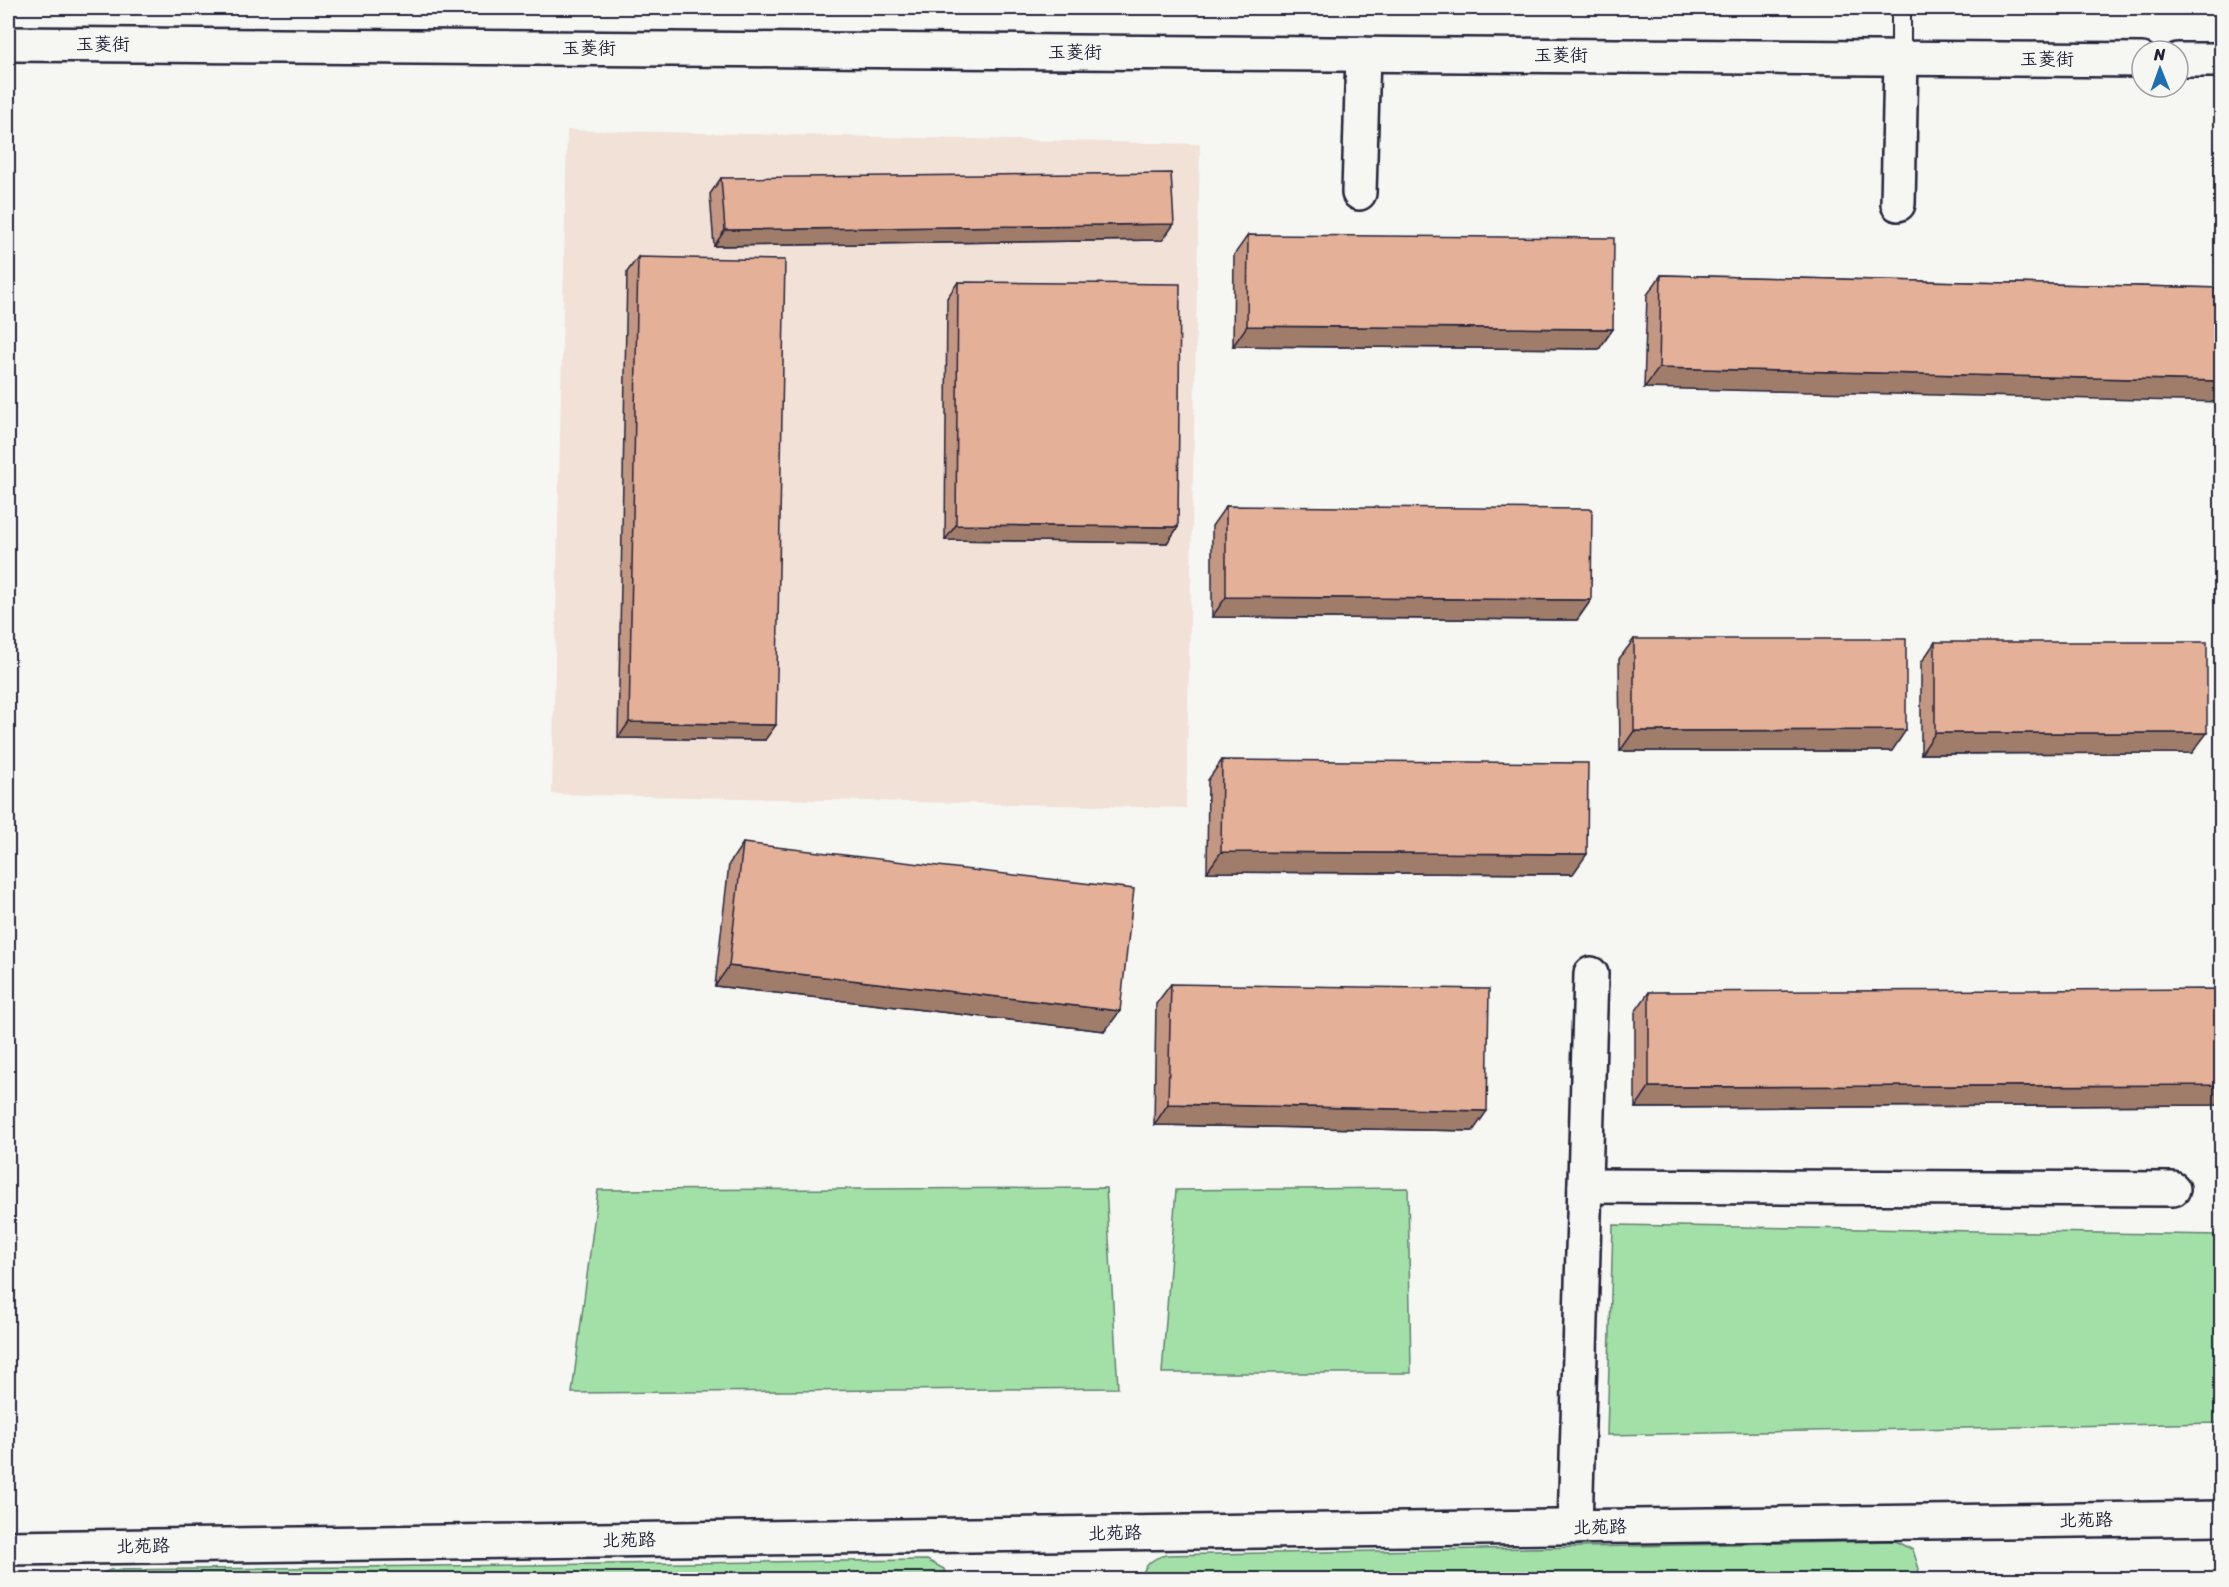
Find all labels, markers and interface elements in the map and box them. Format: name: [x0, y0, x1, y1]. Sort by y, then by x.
street label: 玉菱街: [76, 28, 130, 60]
street label: 玉菱街: [562, 32, 616, 64]
street label: 玉菱街: [1048, 36, 1102, 68]
street label: 玉菱街: [1534, 39, 1588, 71]
north arrow: [2130, 39, 2190, 99]
text: N: [2153, 40, 2166, 69]
street label: 玉菱街: [2020, 43, 2074, 75]
street label: 北苑路: [2059, 1504, 2113, 1536]
street label: 北苑路: [1573, 1511, 1627, 1543]
street label: 北苑路: [1088, 1517, 1142, 1549]
street label: 北苑路: [602, 1524, 656, 1556]
street label: 北苑路: [116, 1530, 170, 1562]

